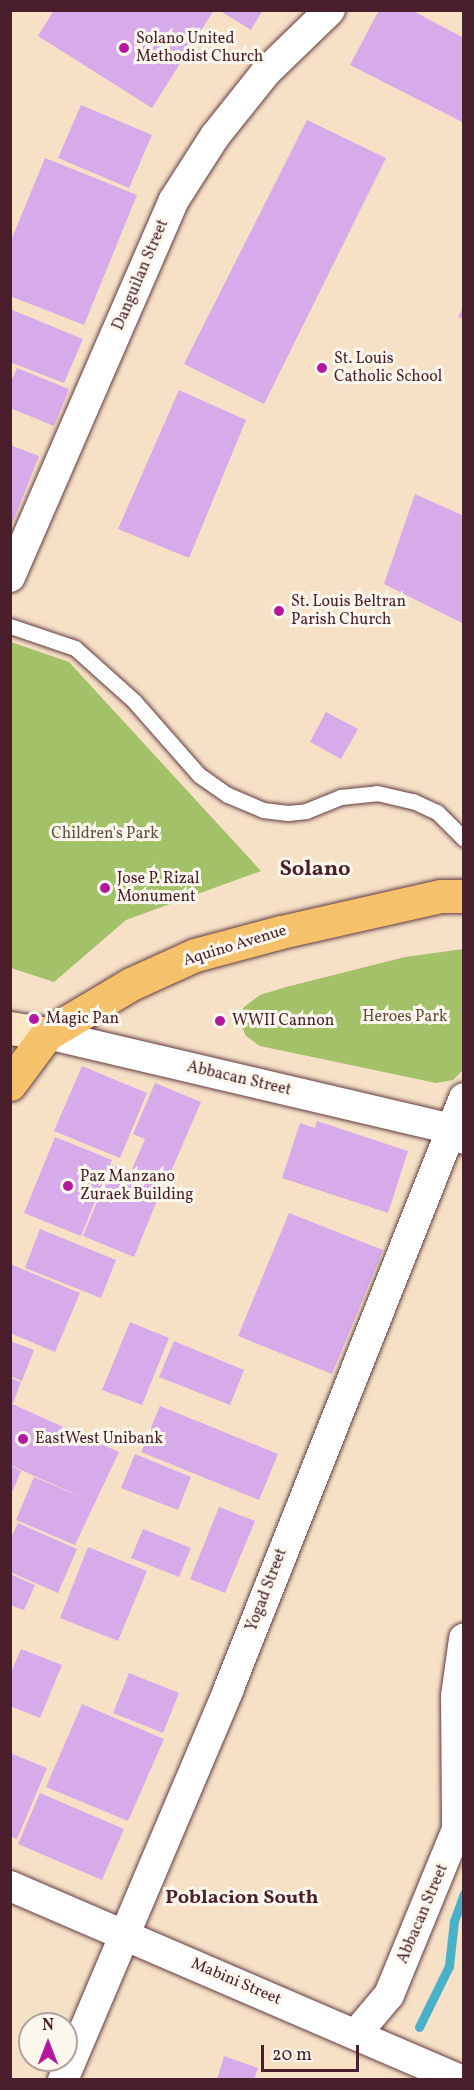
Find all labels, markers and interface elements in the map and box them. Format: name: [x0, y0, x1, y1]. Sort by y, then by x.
place label: Solano United Methodist Church: [136, 29, 263, 67]
marker: Solano United Methodist Church: [117, 41, 131, 55]
street label: Danguilan Street: [109, 217, 173, 333]
place label: St. Louis Catholic School: [334, 349, 442, 387]
marker: St. Louis Catholic School: [315, 361, 329, 375]
place label: St. Louis Beltran Parish Church: [291, 592, 406, 630]
marker: St. Louis Beltran Parish Church: [272, 604, 286, 618]
park label: Children's Park: [51, 824, 159, 844]
district label: Solano: [280, 857, 350, 883]
place label: Jose P. Rizal Monument: [117, 869, 200, 907]
marker: Jose P. Rizal Monument: [98, 881, 112, 895]
street label: Aquino Avenue: [181, 921, 289, 971]
park label: Heroes Park: [362, 1007, 448, 1027]
place label: Magic Pan: [46, 1009, 119, 1029]
place label: WWII Cannon: [232, 1011, 334, 1031]
marker: Magic Pan: [27, 1012, 41, 1026]
marker: WWII Cannon: [213, 1014, 227, 1028]
street label: Abbacan Street: [185, 1058, 293, 1100]
place label: Paz Manzano Zuraek Building: [80, 1167, 193, 1205]
marker: Paz Manzano Zuraek Building: [61, 1179, 75, 1193]
place label: EastWest Unibank: [35, 1429, 163, 1449]
marker: EastWest Unibank: [16, 1432, 30, 1446]
street label: Yogad Street: [242, 1546, 292, 1634]
street label: Abbacan Street: [393, 1861, 453, 1967]
district label: Poblacion South: [165, 1886, 319, 1910]
street label: Mabini Street: [188, 1954, 284, 2010]
north arrow: [18, 2012, 78, 2072]
text: N: [42, 2015, 54, 2037]
scale bar: [264, 2033, 362, 2071]
text: 20 m: [272, 2043, 312, 2068]

